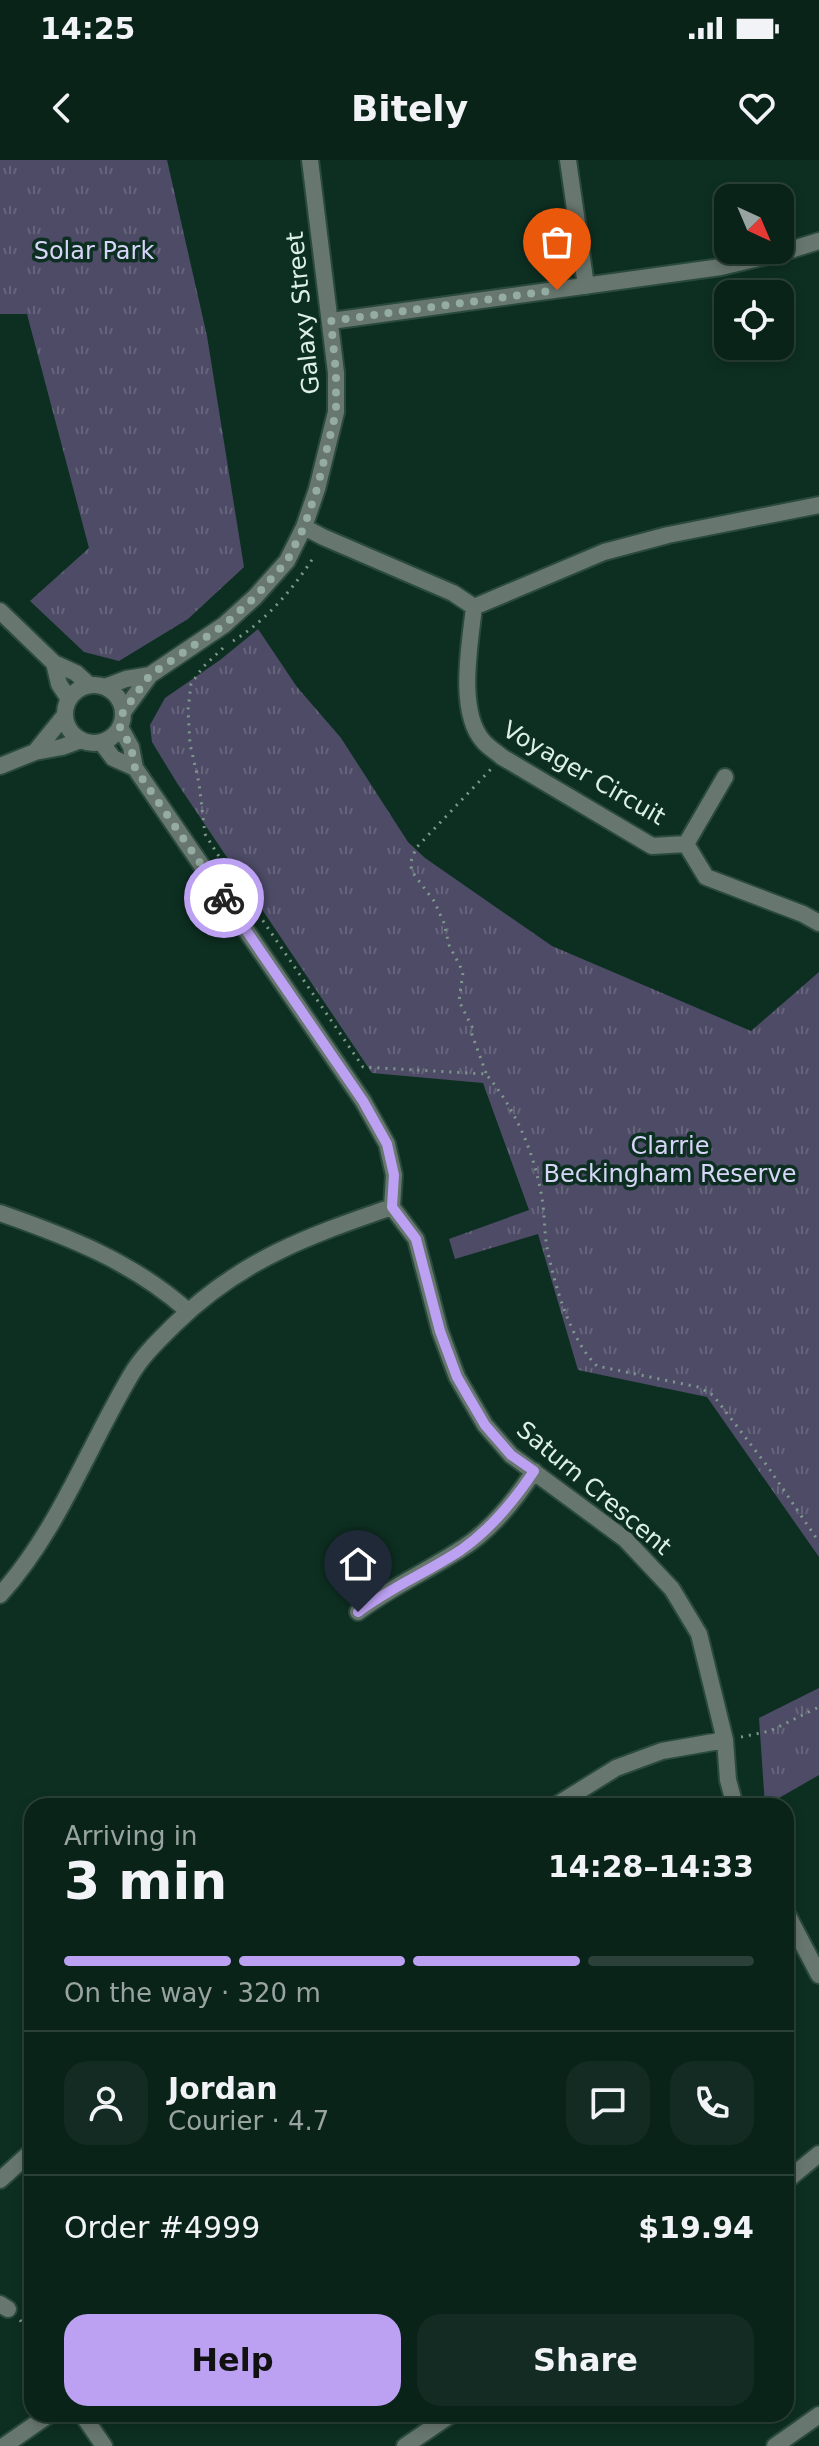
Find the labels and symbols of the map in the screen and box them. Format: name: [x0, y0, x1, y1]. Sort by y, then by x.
north arrow: [714, 184, 794, 264]
pin: [523, 208, 591, 290]
street label: Galaxy Street: [281, 230, 325, 396]
park label: Solar Park: [34, 237, 154, 265]
street label: Voyager Circuit: [498, 715, 670, 831]
courier: [184, 858, 264, 938]
park label: Clarrie Beckingham Reserve: [544, 1132, 796, 1188]
street label: Saturn Crescent: [511, 1415, 677, 1561]
pin: [324, 1530, 392, 1612]

